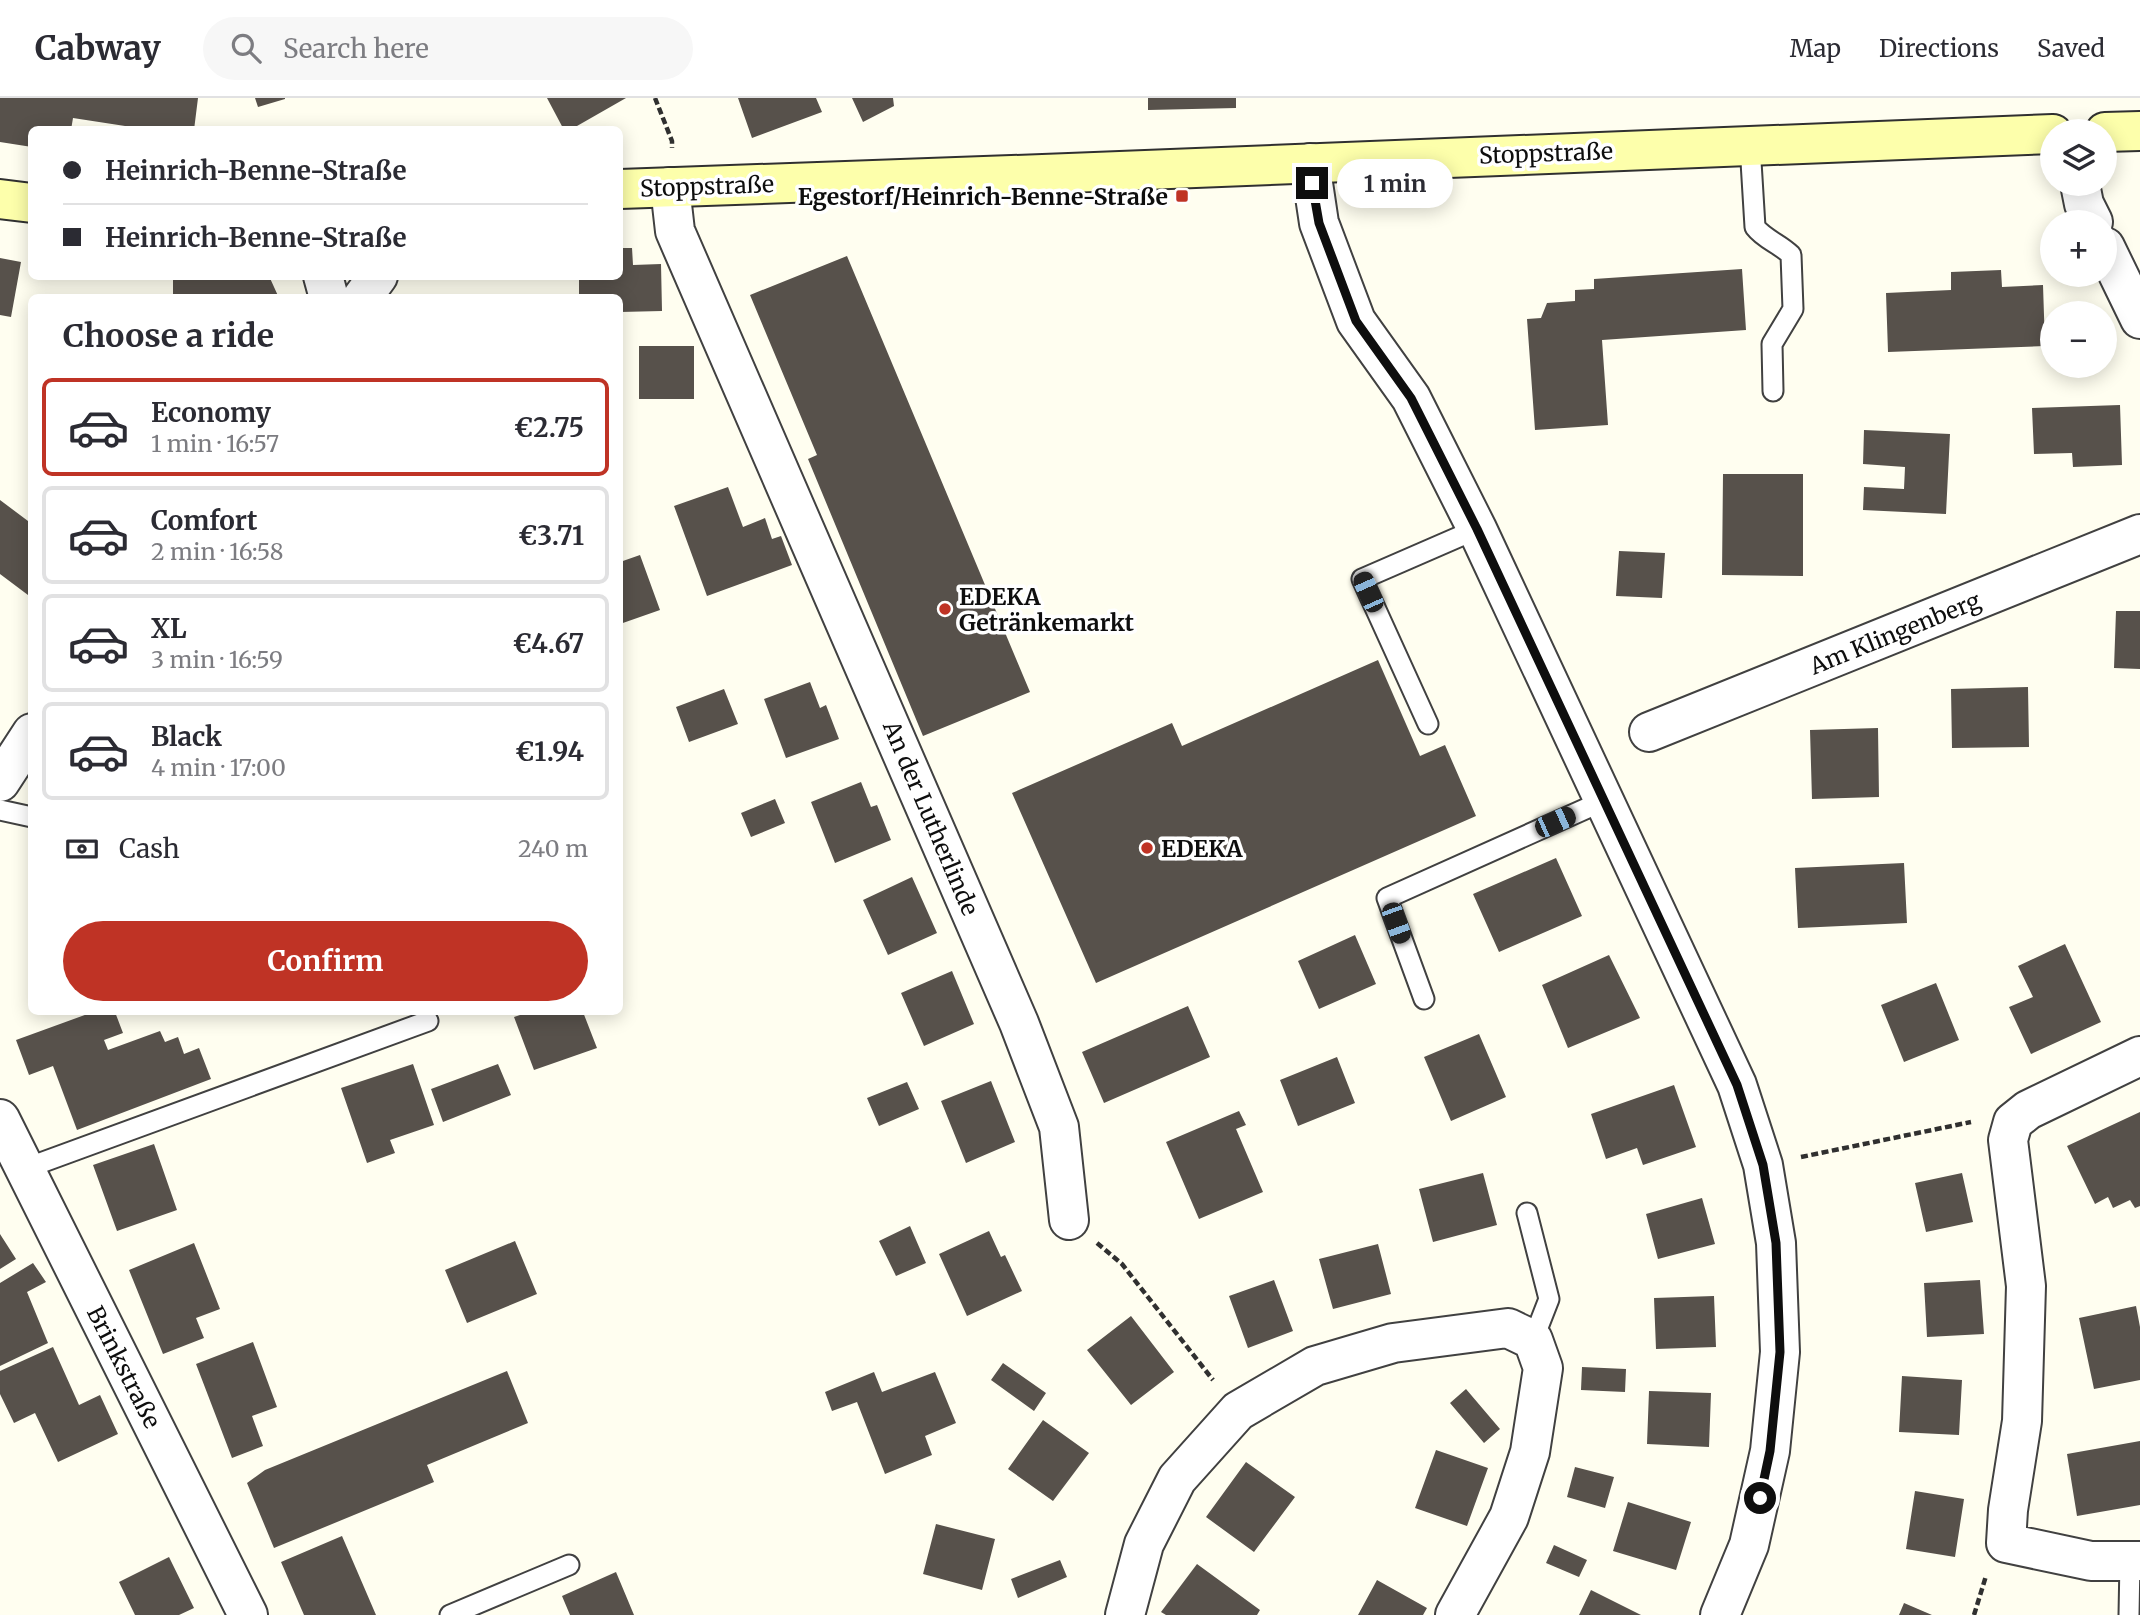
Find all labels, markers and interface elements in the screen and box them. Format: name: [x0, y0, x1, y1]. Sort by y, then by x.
search box: [203, 17, 693, 80]
text: Cabway: [35, 28, 161, 69]
icon: search: [227, 29, 265, 67]
text: Search here: [283, 32, 429, 65]
text: Map: [1790, 33, 1841, 64]
text: Directions: [1879, 33, 1999, 64]
text: Saved: [2037, 33, 2105, 64]
map controls: [2040, 119, 2117, 378]
button: layers: [2040, 119, 2117, 196]
street label: Stoppstraße: [1479, 136, 1613, 170]
text: Heinrich-Benne-Straße: [105, 154, 406, 187]
callout: 1 min: [1336, 158, 1452, 208]
route end: [1296, 167, 1328, 199]
street label: Stoppstraße: [640, 169, 774, 203]
text: 1 min: [1364, 169, 1426, 198]
place label: Egestorf/Heinrich-Benne-Straße: [798, 182, 1168, 211]
marker: Egestorf/Heinrich-Benne-Straße: [1174, 188, 1190, 204]
button: +: [2040, 210, 2117, 287]
text: Heinrich-Benne-Straße: [105, 221, 406, 254]
button: −: [2040, 301, 2117, 378]
text: Choose a ride: [63, 316, 274, 356]
icon: car: [67, 396, 130, 459]
text: Economy: [151, 396, 271, 429]
text: €2.75: [514, 411, 584, 444]
text: 1 min · 16:57: [151, 429, 279, 458]
icon: car: [67, 504, 130, 567]
text: Comfort: [151, 504, 257, 537]
text: €3.71: [518, 519, 584, 552]
text: 2 min · 16:58: [151, 537, 284, 566]
car: [1350, 569, 1387, 615]
place label: EDEKA Getränkemarkt: [959, 582, 1134, 637]
street label: Am Klingenberg: [1804, 585, 1985, 681]
marker: EDEKA Getränkemarkt: [937, 601, 953, 617]
icon: car: [67, 612, 130, 675]
text: XL: [151, 612, 187, 645]
text: €4.67: [512, 627, 584, 660]
text: 3 min · 16:59: [151, 645, 283, 674]
street label: An der Lutherlinde: [877, 715, 985, 920]
icon: car: [67, 720, 130, 783]
text: Black: [151, 720, 222, 753]
text: €1.94: [515, 735, 584, 768]
text: 4 min · 17:00: [151, 753, 286, 782]
car: [1532, 804, 1579, 840]
icon: cash: [63, 830, 101, 868]
text: Cash: [119, 832, 180, 865]
text: 240 m: [518, 834, 588, 863]
place label: EDEKA: [1161, 834, 1243, 863]
marker: EDEKA: [1139, 840, 1155, 856]
car: [1379, 900, 1414, 946]
button: Confirm: [63, 921, 588, 1001]
street label: Brinkstraße: [81, 1301, 167, 1433]
route start: [1744, 1482, 1776, 1514]

